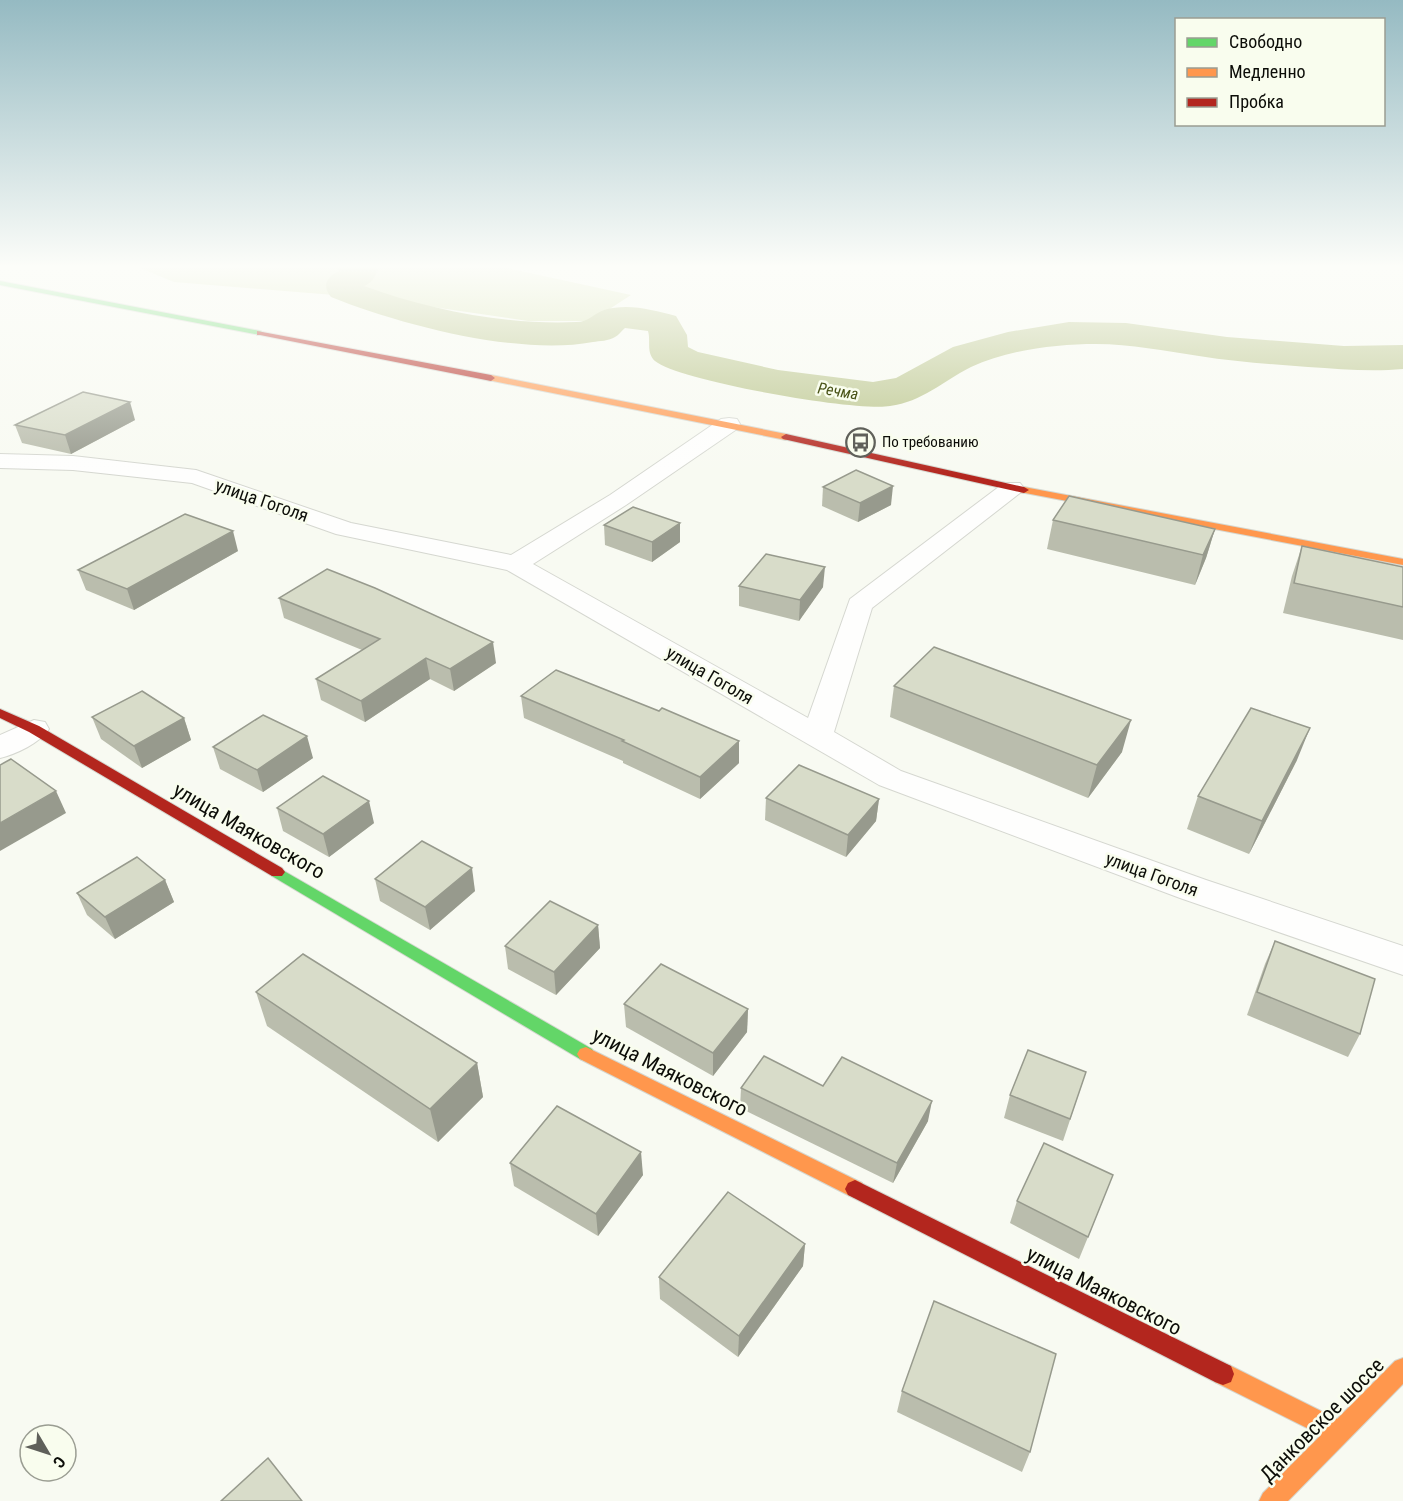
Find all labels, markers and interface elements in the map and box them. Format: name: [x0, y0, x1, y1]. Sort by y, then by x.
legend: [1175, 18, 1385, 126]
text: Свободно: [1229, 31, 1302, 52]
text: Медленно: [1229, 61, 1306, 82]
text: Пробка: [1229, 91, 1284, 112]
water label: Речма: [816, 378, 860, 404]
bus stop icon: По требованию: [845, 426, 877, 458]
place label: По требованию: [882, 433, 979, 451]
street label: улица Гоголя: [213, 474, 311, 526]
street label: улица Гоголя: [663, 642, 757, 708]
street label: улица Маяковского: [169, 778, 329, 884]
street label: улица Гоголя: [1103, 848, 1201, 900]
street label: улица Маяковского: [588, 1023, 752, 1121]
street label: улица Маяковского: [1022, 1242, 1186, 1340]
street label: Данковское шоссе: [1255, 1353, 1389, 1487]
north arrow: [18, 1423, 78, 1483]
text: С: [49, 1453, 70, 1472]

